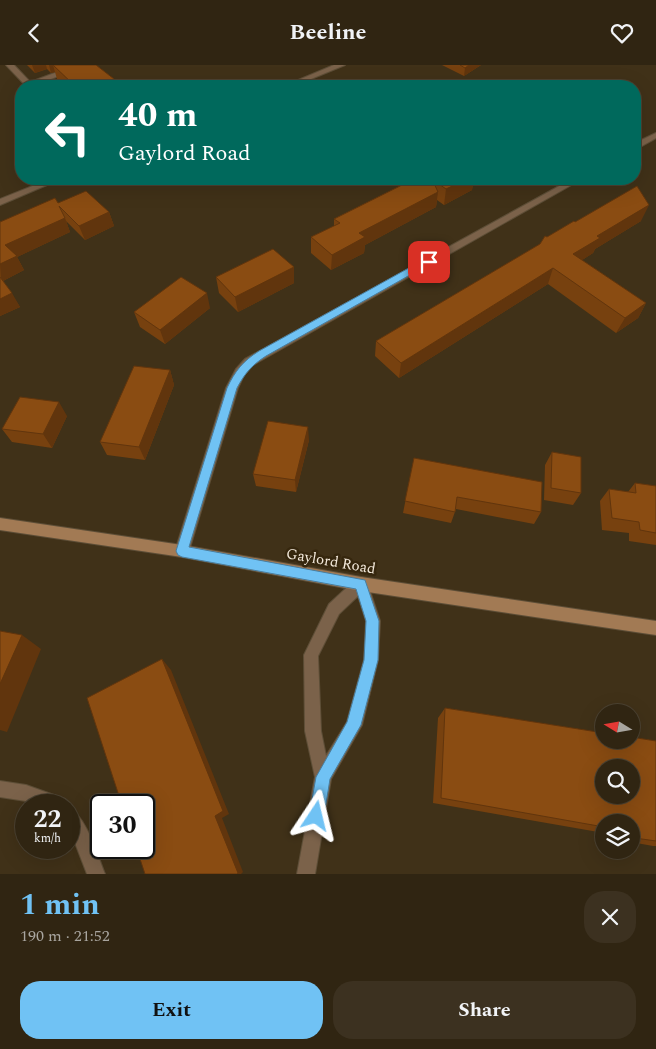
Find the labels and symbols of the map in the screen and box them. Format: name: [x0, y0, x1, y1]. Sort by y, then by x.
pin: [408, 241, 450, 283]
street label: Gaylord Road: [284, 542, 377, 581]
north arrow: [595, 704, 640, 749]
position arrow: [289, 789, 341, 841]
speed limit sign: 30: [90, 794, 155, 859]

